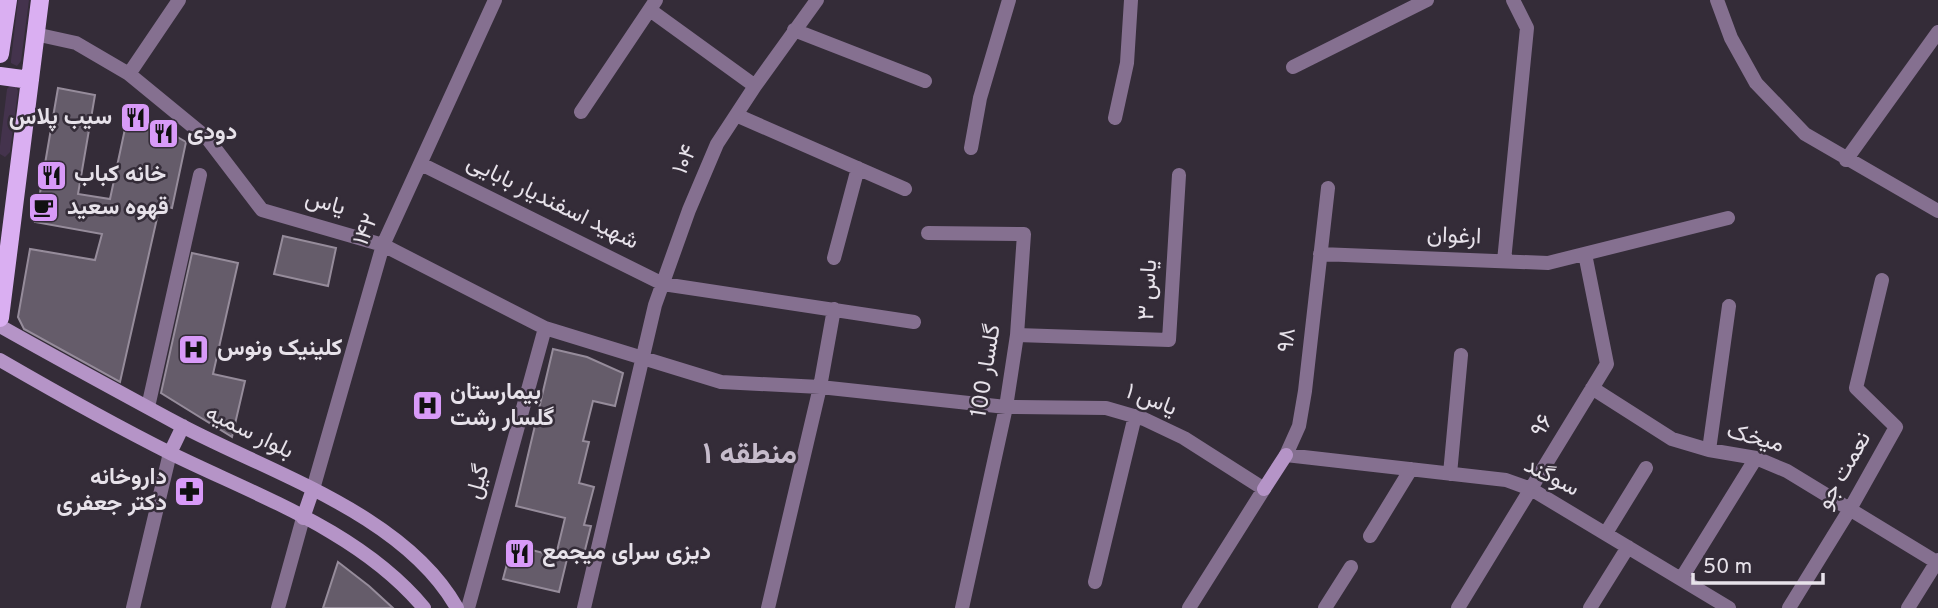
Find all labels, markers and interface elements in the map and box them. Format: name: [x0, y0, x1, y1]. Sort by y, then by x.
restaurant icon: سیب پلاس: [118, 101, 152, 135]
place label: سیب پلاس: [9, 104, 112, 133]
restaurant icon: دودی: [147, 116, 181, 150]
place label: دودی: [187, 119, 237, 148]
street label: ۱۰۴: [667, 141, 705, 179]
street label: شهید اسفندیار بابایی: [461, 149, 643, 257]
restaurant icon: خانه کباب: [34, 158, 68, 192]
place label: خانه کباب: [74, 161, 166, 190]
street label: یاس: [302, 184, 348, 224]
cafe icon: قهوه سعید: [27, 191, 61, 225]
place label: قهوه سعید: [67, 194, 169, 223]
street label: ۱۴۲: [348, 210, 386, 250]
street label: ارغوان: [1426, 222, 1482, 252]
street label: یاس ۳: [1133, 259, 1165, 321]
street label: گلسار 100: [965, 322, 1009, 420]
street label: ۹۸: [1272, 326, 1304, 354]
hospital icon: کلینیک ونوس: [177, 332, 211, 366]
place label: کلینیک ونوس: [217, 335, 342, 364]
street label: یاس ۱: [1121, 378, 1181, 424]
place label: بیمارستان گلسار رشت: [450, 379, 554, 434]
hospital icon: بیمارستان گلسار رشت: [410, 389, 444, 423]
street label: بلوار سمیه: [200, 399, 298, 467]
street label: ۹۶: [1525, 409, 1561, 443]
street label: میخک: [1723, 417, 1787, 461]
street label: نعمت جو: [1811, 427, 1879, 515]
district label: منطقه ۱: [703, 437, 797, 474]
street label: سوگند: [1518, 452, 1584, 504]
street label: گیل: [460, 461, 498, 503]
place label: داروخانه دکتر جعفری: [56, 464, 167, 519]
pharmacy icon: داروخانه دکتر جعفری: [173, 474, 207, 508]
restaurant icon: دیزی سرای میجمع: [502, 536, 536, 570]
place label: دیزی سرای میجمع: [542, 539, 711, 568]
scale bar: [1693, 542, 1822, 586]
text: 50 m: [1703, 554, 1752, 581]

